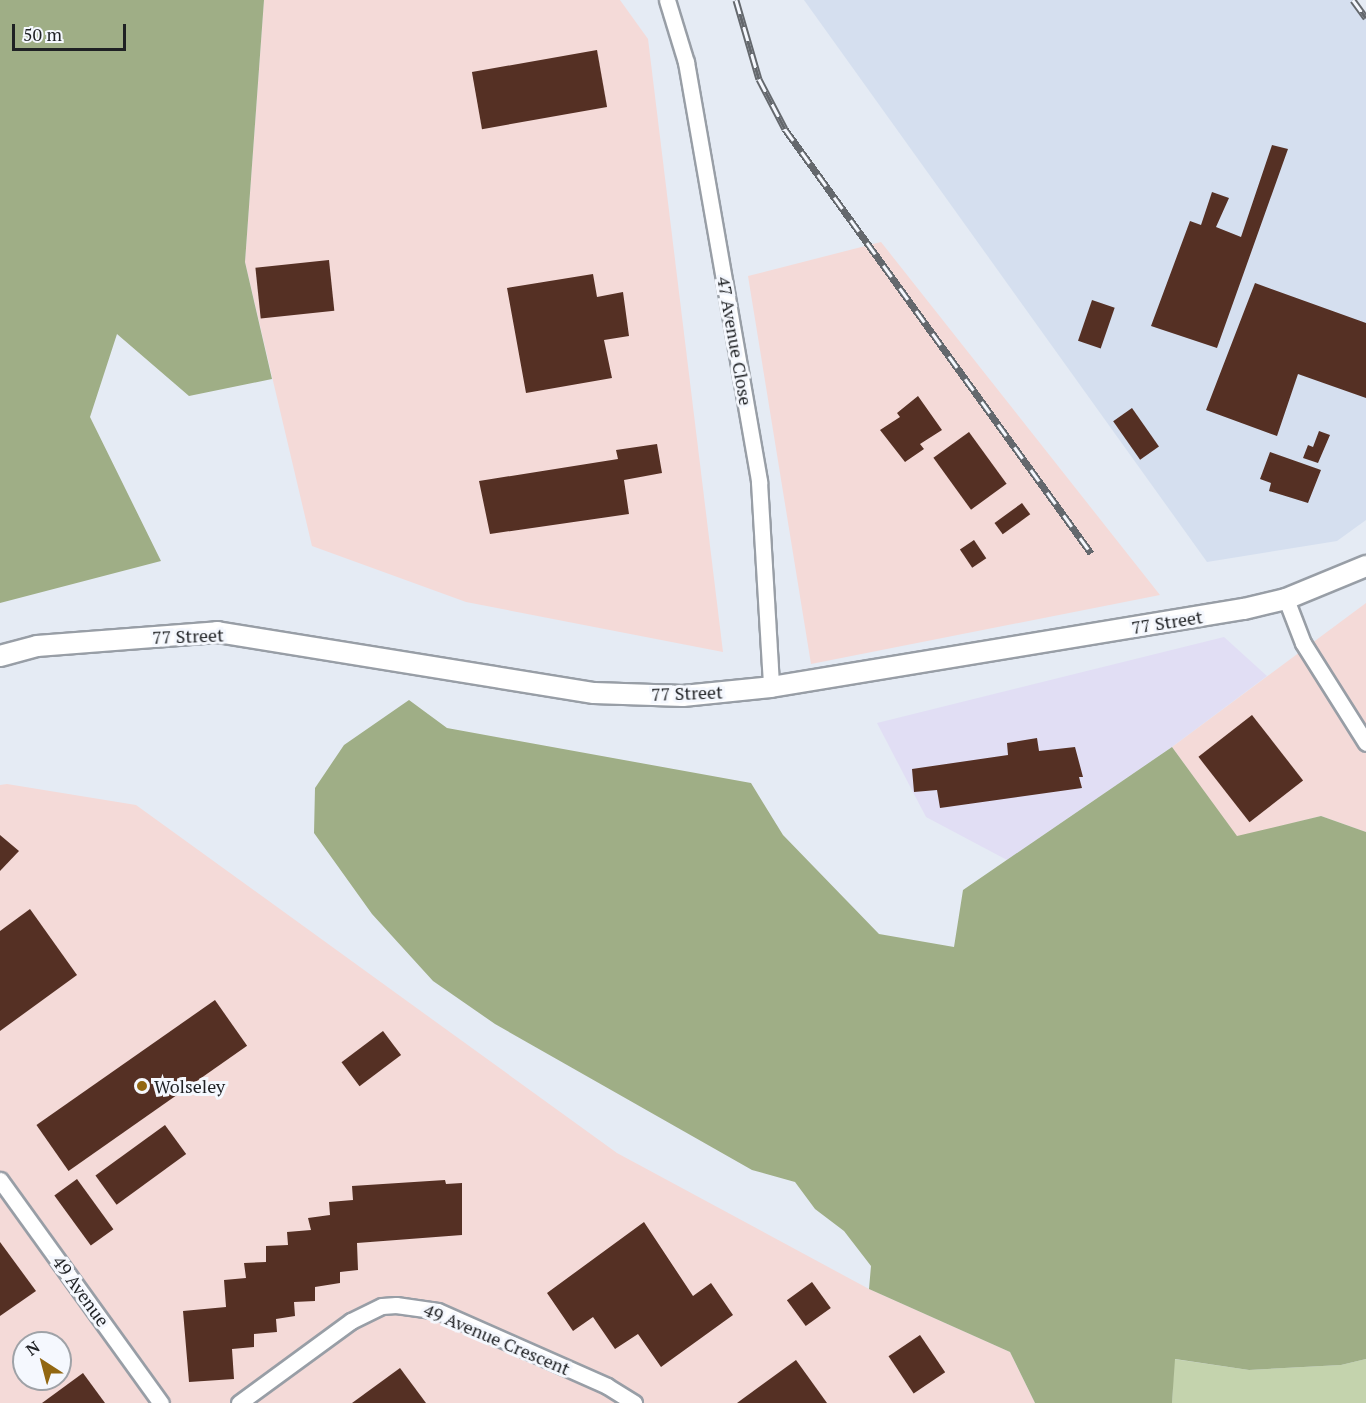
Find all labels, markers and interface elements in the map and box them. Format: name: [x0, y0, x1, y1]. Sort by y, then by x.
scale bar: [15, 12, 129, 50]
text: 50 m: [23, 22, 62, 46]
street label: 47 Avenue Close: [713, 275, 757, 407]
street label: 77 Street: [1130, 606, 1204, 638]
street label: 77 Street: [152, 624, 224, 648]
street label: 77 Street: [651, 681, 723, 705]
place label: Wolseley: [154, 1075, 225, 1097]
marker: Wolseley: [135, 1079, 149, 1093]
street label: 49 Avenue: [48, 1251, 114, 1331]
street label: 49 Avenue Crescent: [421, 1298, 573, 1380]
north arrow: [12, 1331, 72, 1391]
text: N: [21, 1336, 44, 1361]

